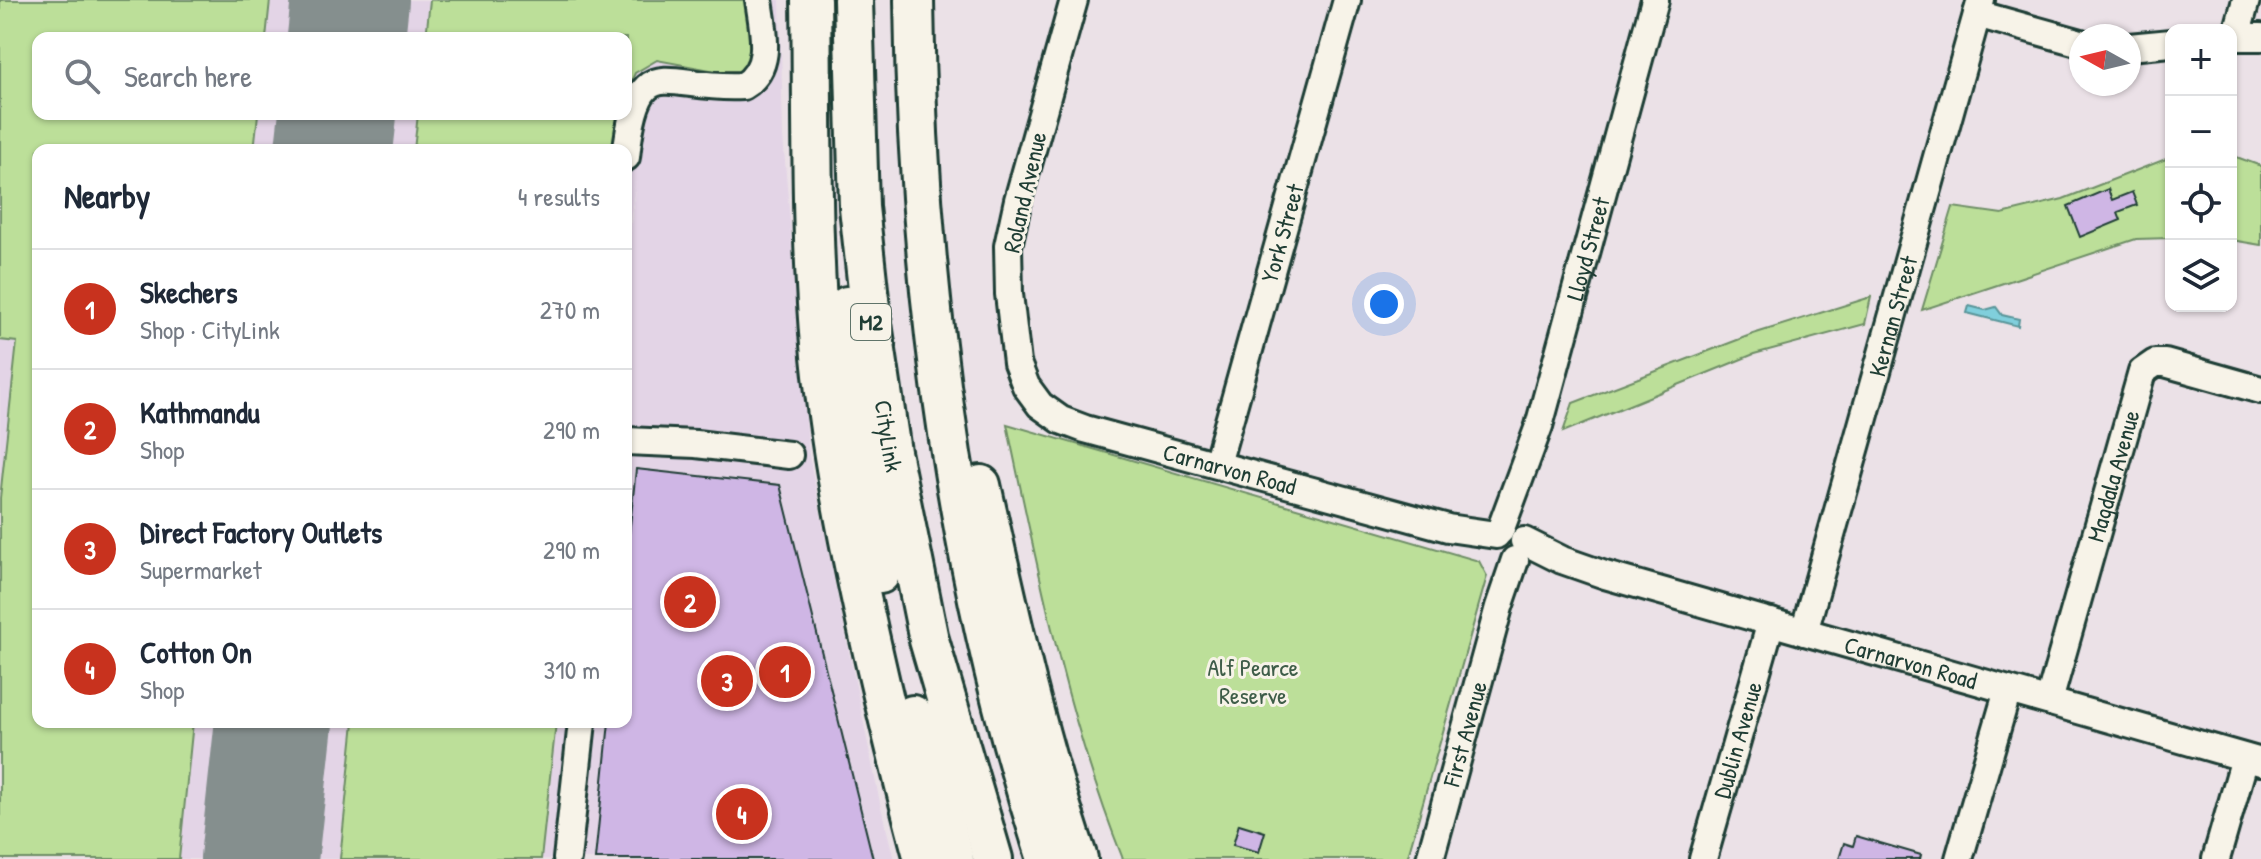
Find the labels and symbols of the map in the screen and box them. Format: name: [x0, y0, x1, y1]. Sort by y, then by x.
north arrow: [2069, 24, 2141, 96]
street label: Roland Avenue: [995, 128, 1054, 256]
street label: York Street: [1253, 179, 1311, 286]
street label: Lloyd Street: [1558, 192, 1617, 304]
street label: Kernan Street: [1860, 251, 1925, 380]
your location: [1364, 284, 1404, 324]
road number: M2: [851, 304, 891, 340]
street label: CityLink: [868, 398, 911, 475]
street label: Magdala Avenue: [2079, 406, 2147, 545]
street label: Carnarvon Road: [1160, 435, 1300, 502]
pin: 2: [664, 572, 716, 632]
street label: Carnarvon Road: [1841, 628, 1981, 696]
pin: 1: [759, 642, 811, 702]
pin: 3: [701, 651, 753, 711]
park label: Alf Pearce Reserve: [1208, 651, 1299, 711]
street label: First Avenue: [1434, 677, 1494, 791]
street label: Dublin Avenue: [1705, 677, 1769, 802]
pin: 4: [716, 784, 768, 844]

